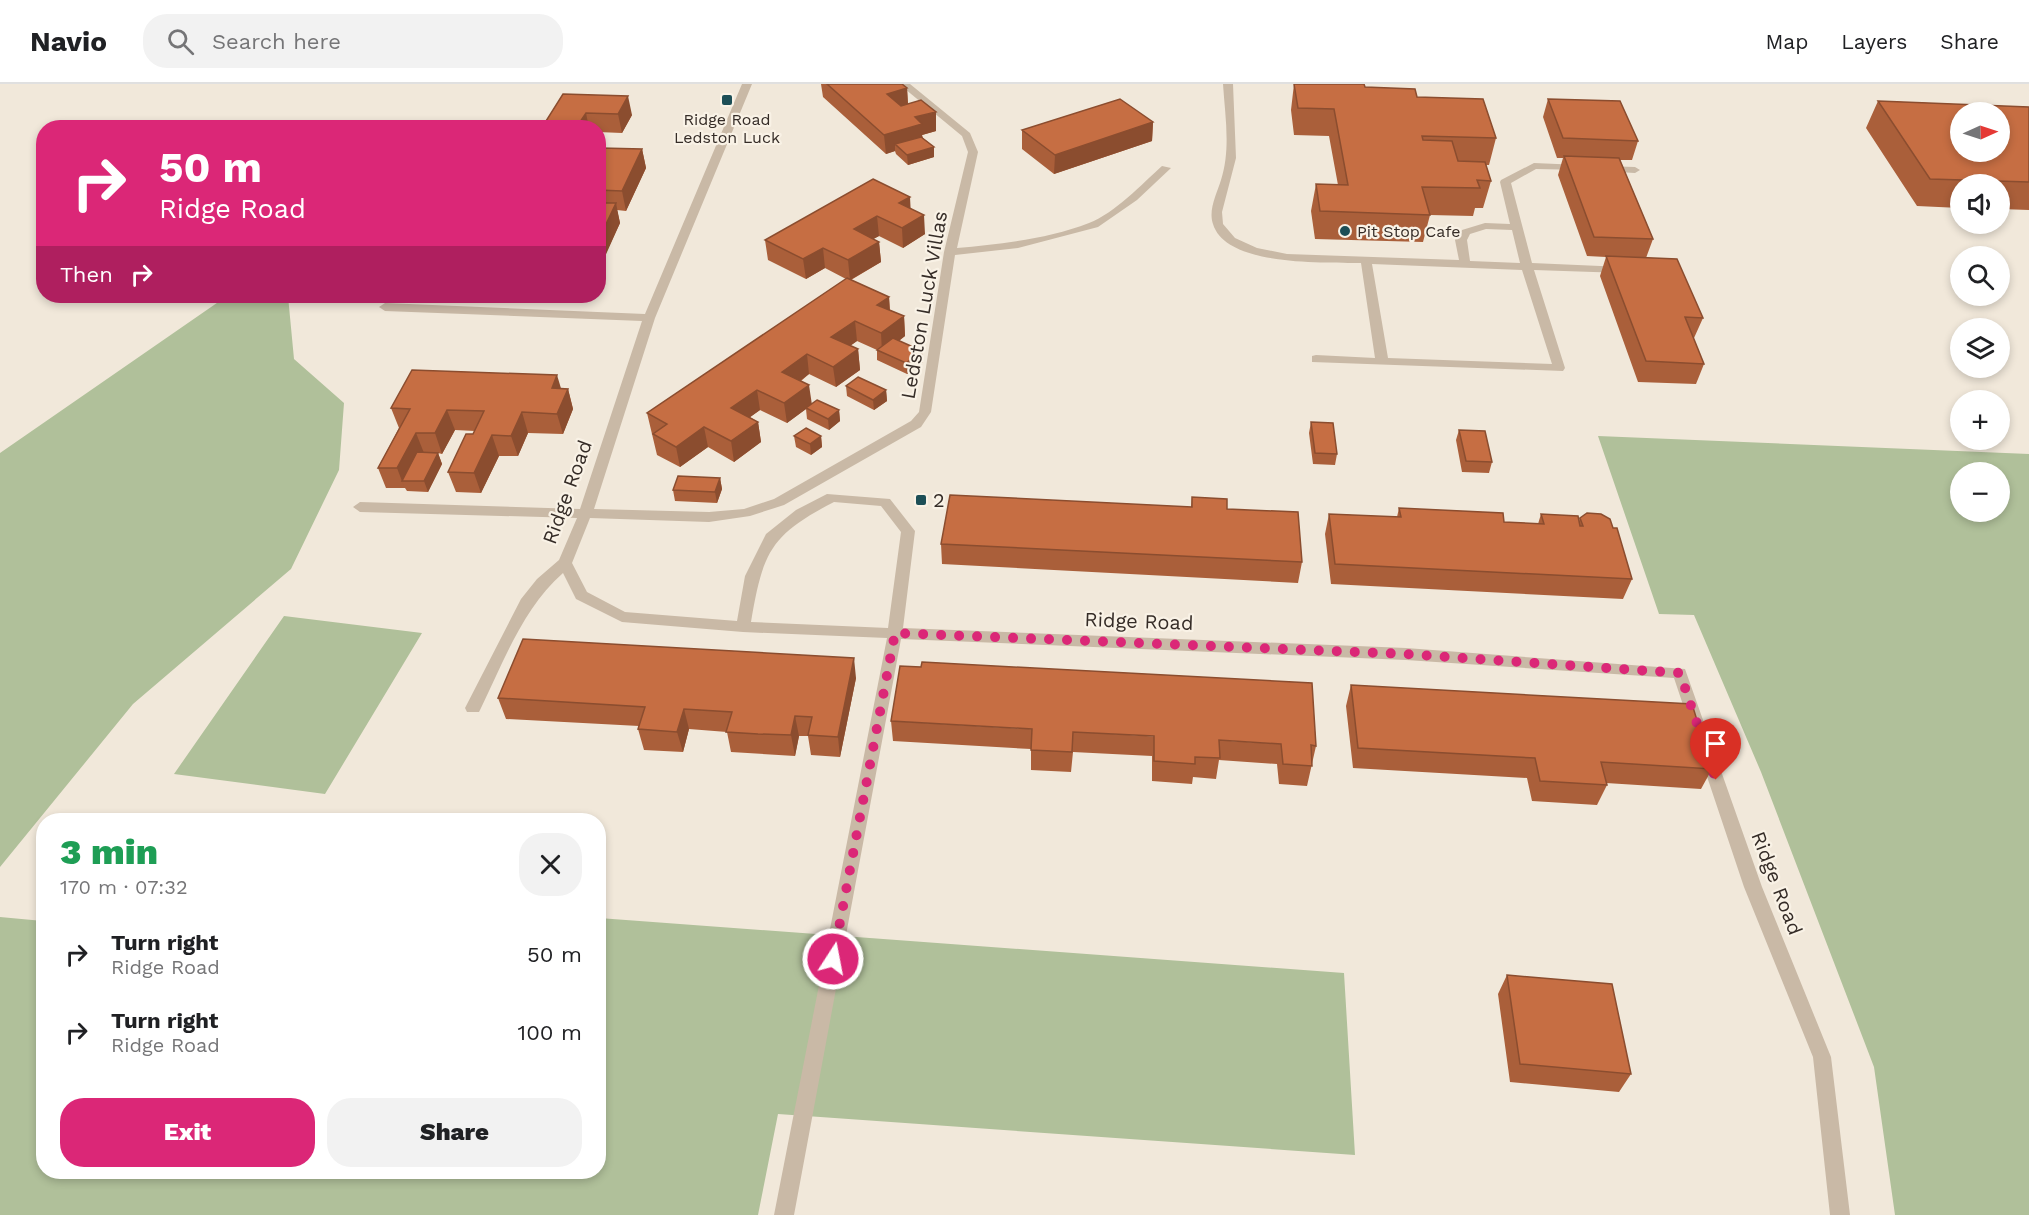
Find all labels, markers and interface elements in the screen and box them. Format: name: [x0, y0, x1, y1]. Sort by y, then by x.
search box: [143, 14, 563, 68]
text: Navio: [30, 25, 107, 58]
icon: search: [164, 25, 197, 58]
text: Search here: [212, 29, 341, 54]
text: Map: [1765, 29, 1808, 54]
text: Layers: [1841, 29, 1907, 54]
text: Share: [1940, 29, 1999, 54]
marker: Ridge Road Ledston Luck: [720, 93, 734, 107]
north arrow: [1950, 102, 2010, 162]
map controls: [1950, 102, 2010, 522]
place label: Ridge Road Ledston Luck: [674, 110, 780, 147]
text: 50 m: [159, 143, 262, 192]
icon: right: [60, 144, 138, 222]
button: sound: [1950, 174, 2010, 234]
text: Ridge Road: [159, 193, 306, 225]
street label: Ledston Luck Villas: [896, 209, 952, 401]
place label: Pit Stop Cafe: [1357, 222, 1460, 241]
marker: Pit Stop Cafe: [1338, 224, 1352, 238]
button: search: [1950, 246, 2010, 306]
icon: right: [125, 258, 158, 291]
text: Then: [60, 262, 113, 287]
button: layers: [1950, 318, 2010, 378]
button: +: [1950, 390, 2010, 450]
street label: Ridge Road: [537, 437, 597, 547]
button: −: [1950, 462, 2010, 522]
place label: 2: [933, 488, 945, 512]
marker: 2: [914, 493, 928, 507]
street label: Ridge Road: [1084, 607, 1194, 635]
pin: [1690, 718, 1741, 780]
icon: arrive: [1699, 727, 1732, 760]
street label: Ridge Road: [1746, 828, 1808, 938]
text: 3 min: [60, 831, 158, 873]
button: close: [519, 833, 582, 896]
text: 170 m · 07:32: [60, 875, 188, 899]
position arrow: [801, 927, 865, 991]
text: Turn right: [111, 930, 218, 955]
icon: right: [60, 938, 93, 971]
text: 50 m: [527, 942, 582, 967]
text: Ridge Road: [111, 955, 220, 979]
text: Turn right: [111, 1008, 218, 1033]
icon: right: [60, 1016, 93, 1049]
text: 100 m: [518, 1020, 582, 1045]
text: Ridge Road: [111, 1033, 220, 1057]
button: Exit: [60, 1098, 315, 1167]
button: Share: [327, 1098, 582, 1167]

